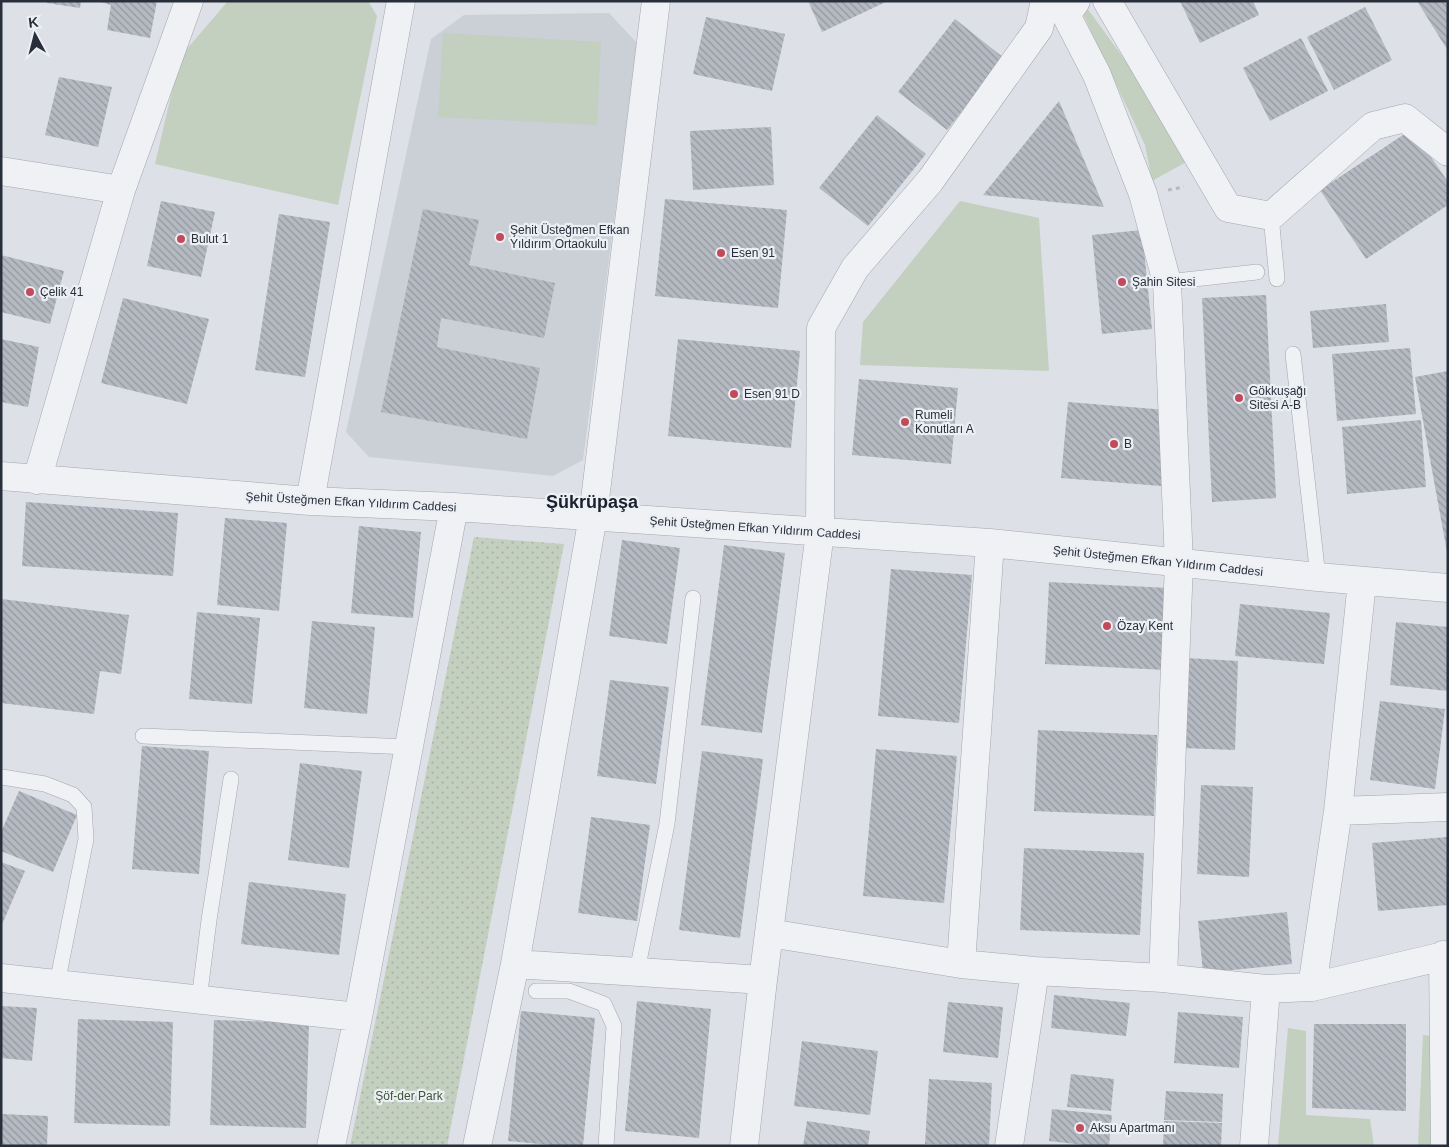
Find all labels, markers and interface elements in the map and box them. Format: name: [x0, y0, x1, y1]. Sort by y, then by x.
north arrow: [10, 10, 60, 60]
text: K: [27, 14, 39, 31]
place label: Şehit Üsteğmen Efkan Yıldırım Ortaokulu: [510, 223, 629, 251]
marker: Şehit Üsteğmen Efkan Yıldırım Ortaokulu: [494, 231, 506, 243]
place label: Bulut 1: [191, 232, 229, 246]
marker: Bulut 1: [175, 233, 187, 245]
place label: Esen 91: [731, 246, 775, 260]
marker: Esen 91: [715, 247, 727, 259]
place label: Şahin Sitesi: [1132, 275, 1195, 289]
marker: Şahin Sitesi: [1116, 276, 1128, 288]
place label: Çelik 41: [40, 285, 84, 299]
marker: Çelik 41: [24, 286, 36, 298]
place label: Gökkuşağı Sitesi A-B: [1249, 384, 1306, 412]
place label: Esen 91 D: [744, 387, 800, 401]
marker: Esen 91 D: [728, 388, 740, 400]
marker: Gökkuşağı Sitesi A-B: [1233, 392, 1245, 404]
place label: Rumeli Konutları A: [915, 408, 974, 436]
marker: Rumeli Konutları A: [899, 416, 911, 428]
place label: B: [1124, 437, 1132, 451]
marker: B: [1108, 438, 1120, 450]
street label: Şehit Üsteğmen Efkan Yıldırım Caddesi: [245, 489, 457, 515]
district label: Şükrüpaşa: [546, 492, 639, 512]
street label: Şehit Üsteğmen Efkan Yıldırım Caddesi: [649, 514, 861, 542]
street label: Şehit Üsteğmen Efkan Yıldırım Caddesi: [1052, 543, 1264, 579]
place label: Özay Kent: [1117, 619, 1174, 633]
marker: Özay Kent: [1101, 620, 1113, 632]
park label: Şöf-der Park: [375, 1089, 444, 1103]
place label: Aksu Apartmanı: [1090, 1121, 1175, 1135]
marker: Aksu Apartmanı: [1074, 1122, 1086, 1134]

